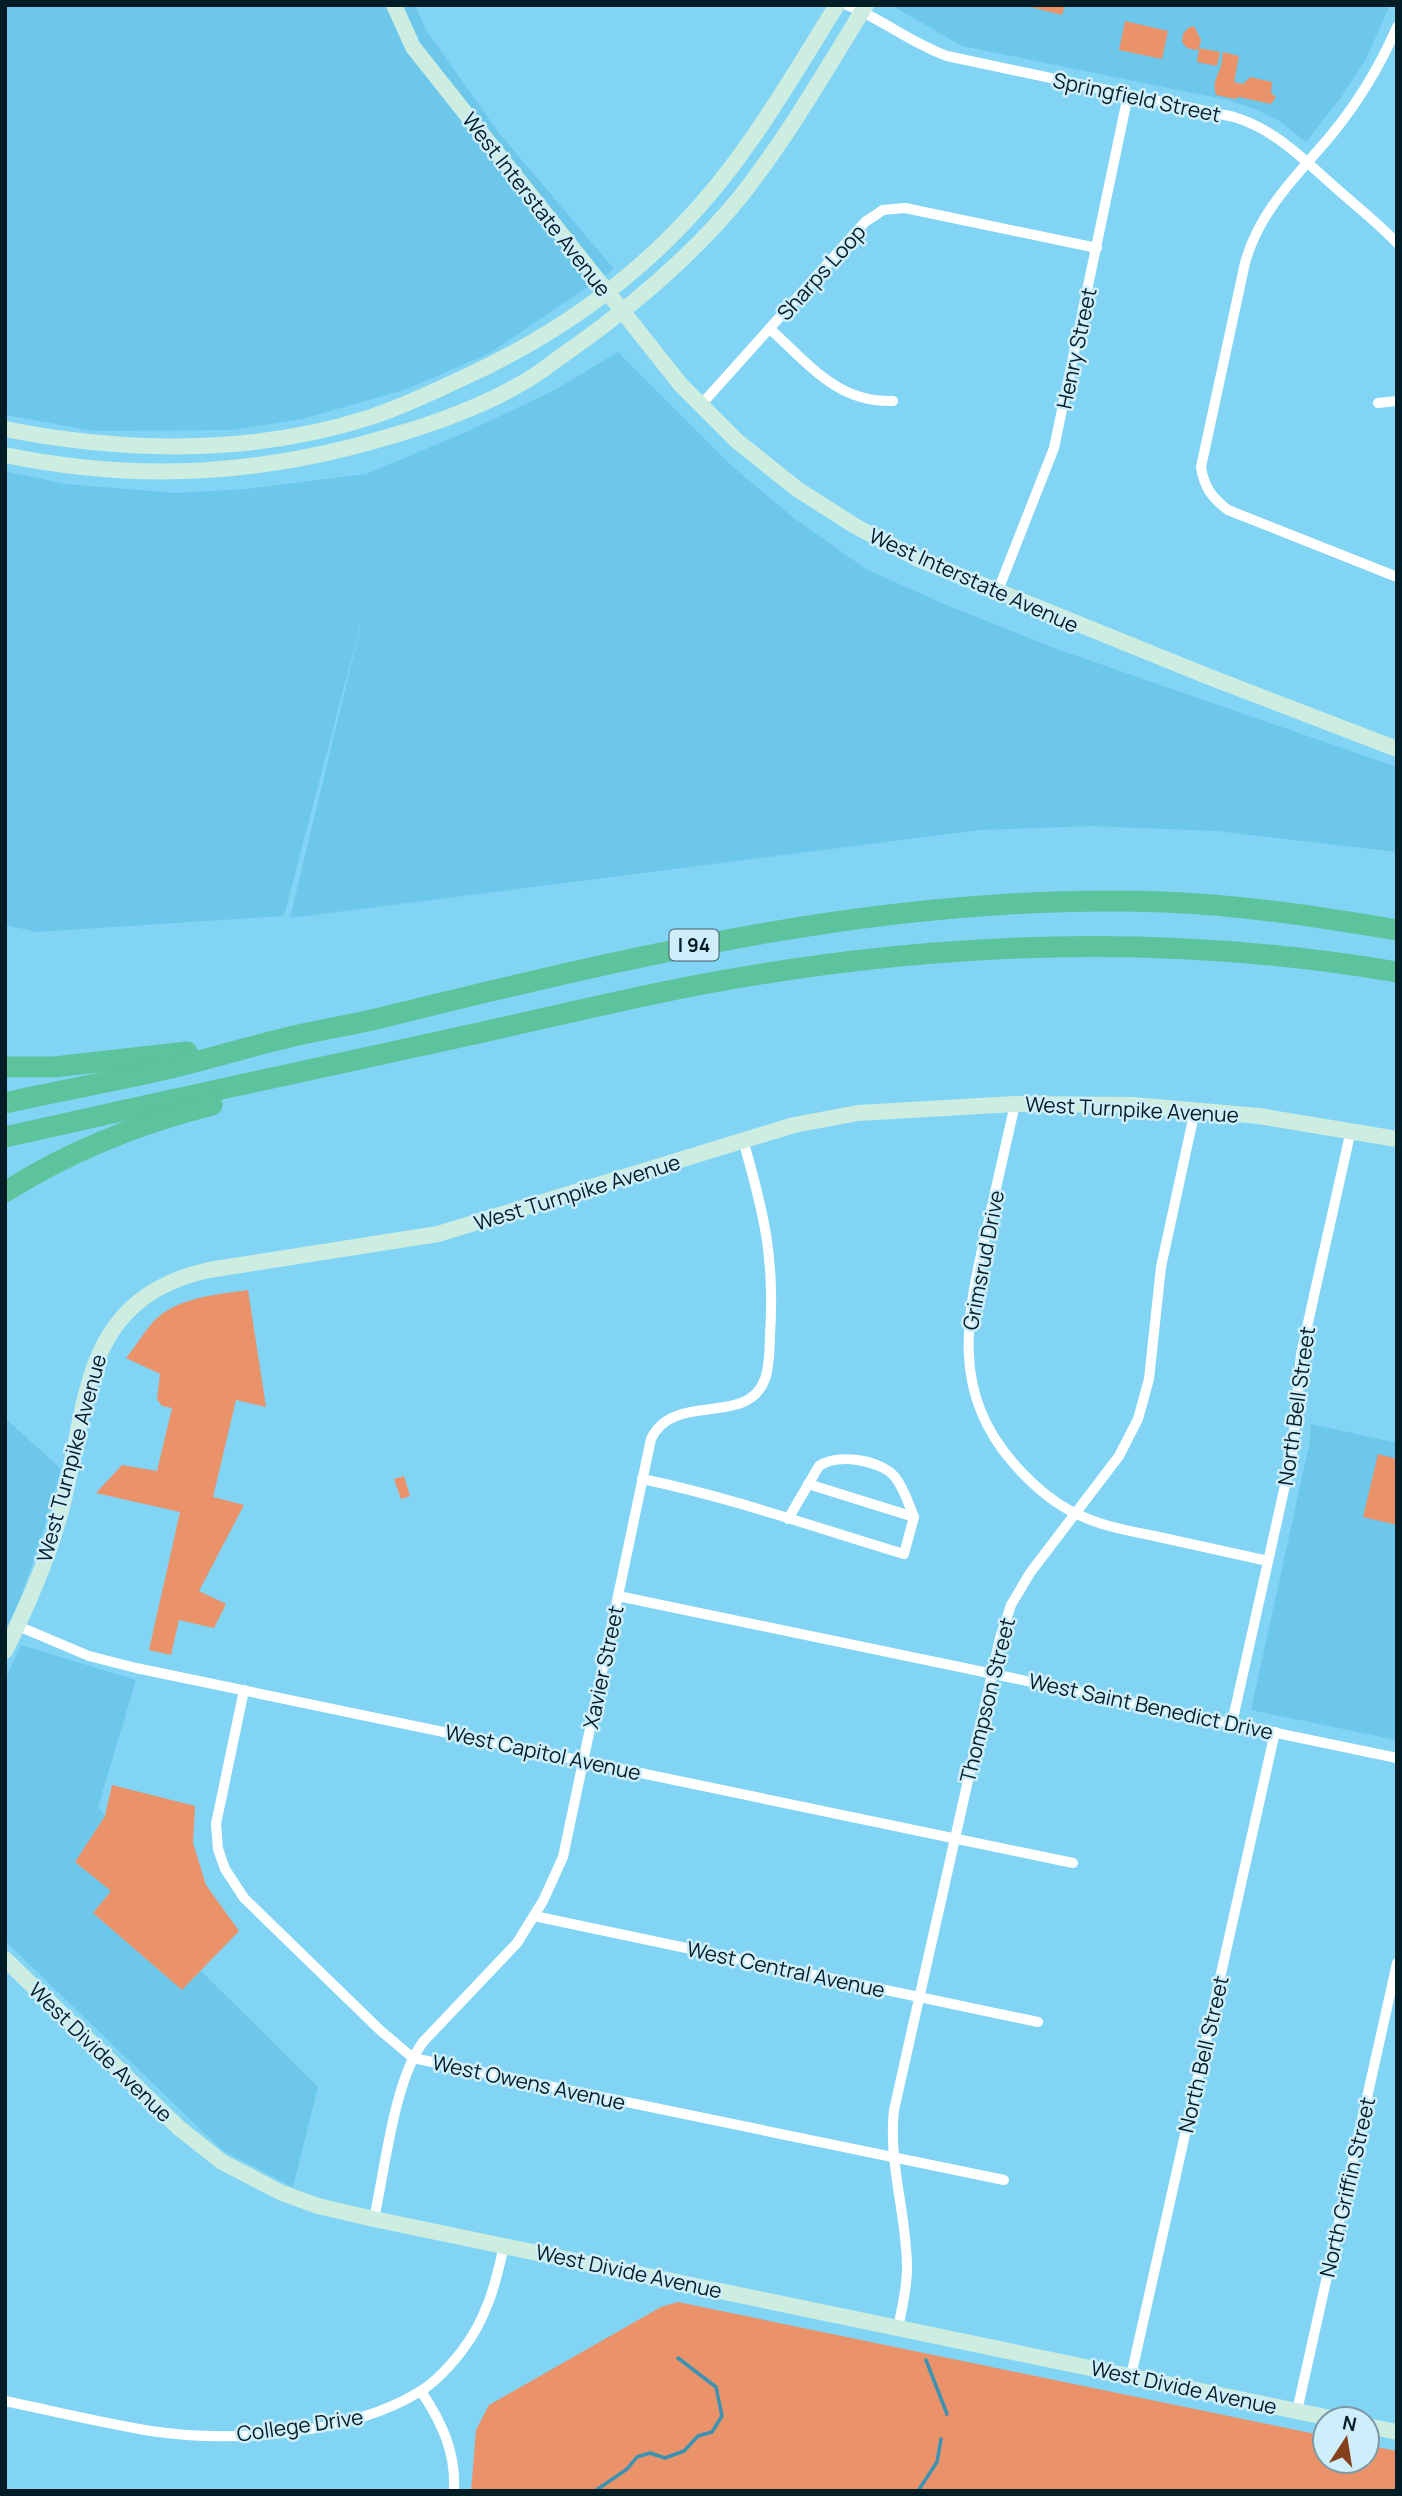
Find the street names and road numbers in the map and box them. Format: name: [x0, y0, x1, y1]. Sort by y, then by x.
street label: Springfield Street: [1050, 66, 1224, 128]
street label: West Interstate Avenue: [456, 106, 618, 302]
street label: Sharps Loop: [770, 218, 872, 326]
street label: Henry Street: [1049, 285, 1103, 411]
street label: West Interstate Avenue: [865, 521, 1083, 639]
road number: I 94: [670, 930, 718, 960]
street label: West Turnpike Avenue: [1024, 1089, 1240, 1129]
street label: West Turnpike Avenue: [470, 1147, 684, 1237]
street label: Grimsrud Drive: [956, 1188, 1010, 1332]
street label: North Bell Street: [1271, 1325, 1321, 1487]
street label: West Turnpike Avenue: [30, 1351, 112, 1565]
street label: Xavier Street: [576, 1603, 630, 1731]
street label: Thompson Street: [953, 1614, 1021, 1786]
street label: West Saint Benedict Drive: [1026, 1666, 1276, 1746]
street label: West Capitol Avenue: [442, 1718, 644, 1786]
street label: West Central Avenue: [684, 1934, 888, 2004]
street label: North Bell Street: [1171, 1973, 1235, 2135]
street label: West Divide Avenue: [23, 1976, 179, 2128]
street label: West Owens Avenue: [430, 2048, 628, 2116]
street label: North Griffin Street: [1313, 2094, 1381, 2280]
street label: West Divide Avenue: [533, 2238, 725, 2304]
street label: West Divide Avenue: [1088, 2354, 1280, 2420]
street label: College Drive: [235, 2402, 365, 2448]

